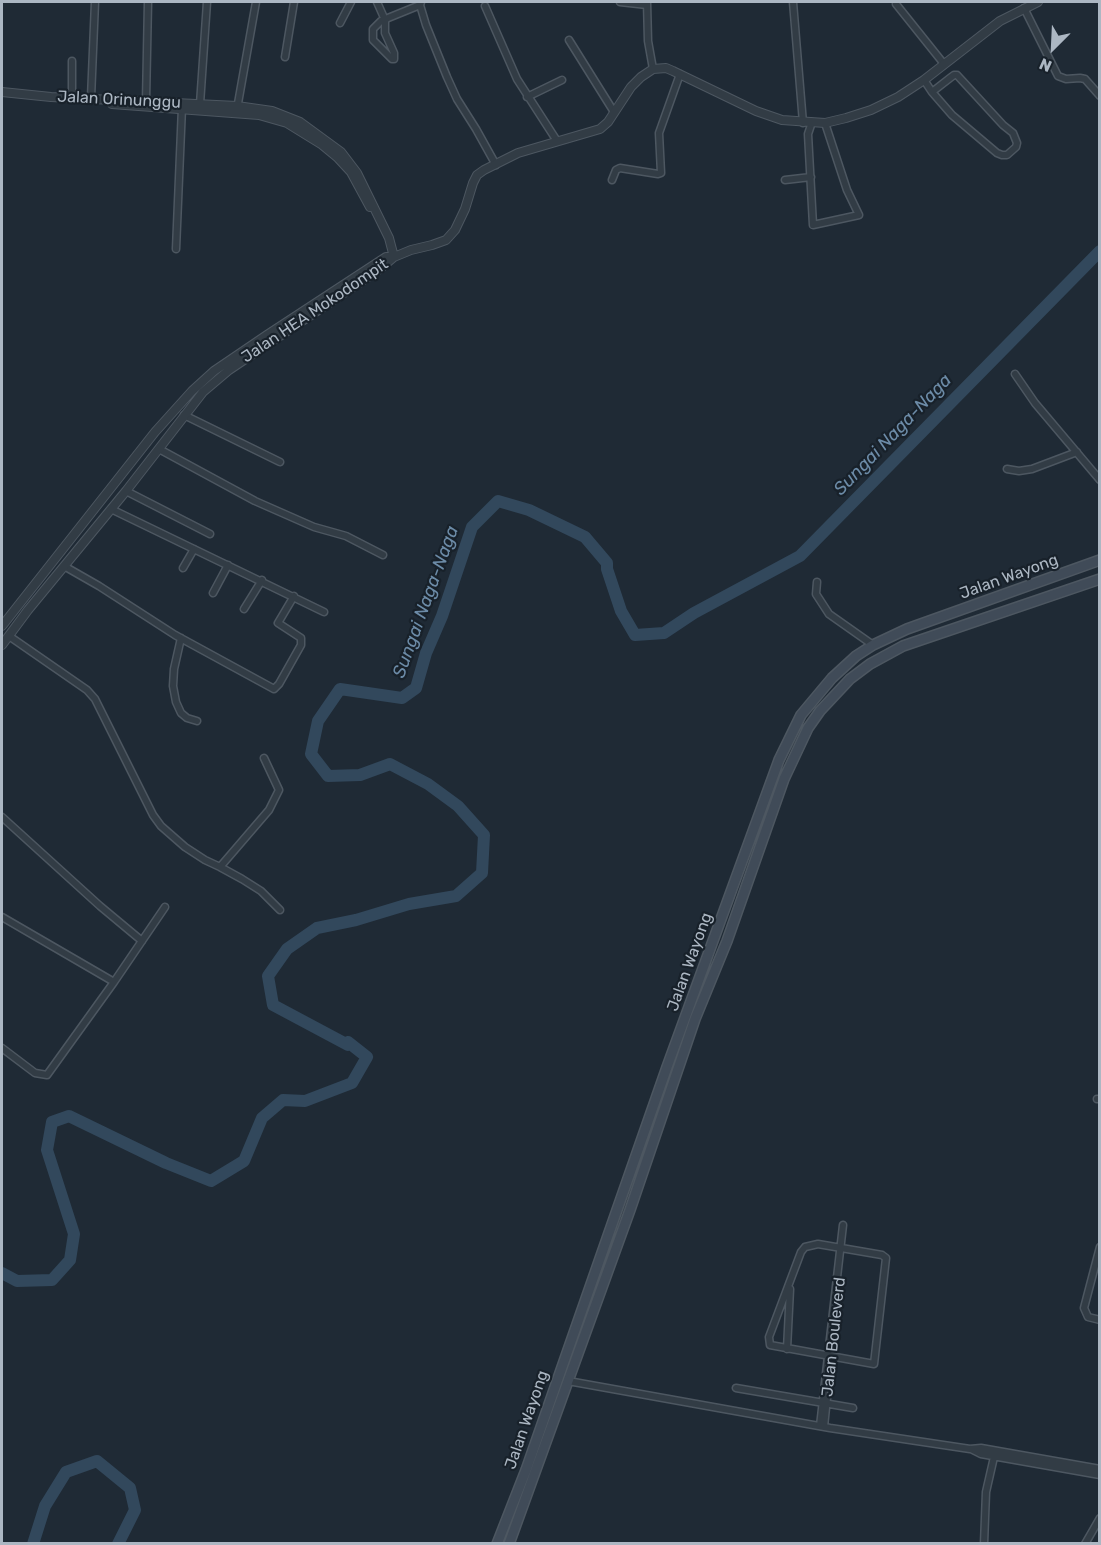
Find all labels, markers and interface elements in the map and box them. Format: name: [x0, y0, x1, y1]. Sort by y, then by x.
north arrow: [1023, 18, 1083, 78]
text: N: [1036, 54, 1055, 76]
street label: Jalan Orinunggu: [57, 87, 181, 113]
street label: Jalan HEA Mokodompit: [238, 255, 392, 367]
water label: Sungai Naga-Naga: [830, 370, 956, 500]
water label: Sungai Naga-Naga: [388, 523, 464, 681]
street label: Jalan Wayong: [957, 550, 1061, 604]
street label: Jalan Wayong: [663, 910, 717, 1014]
street label: Jalan Bouleverd: [818, 1276, 850, 1398]
street label: Jalan Wayong: [501, 1368, 553, 1472]

